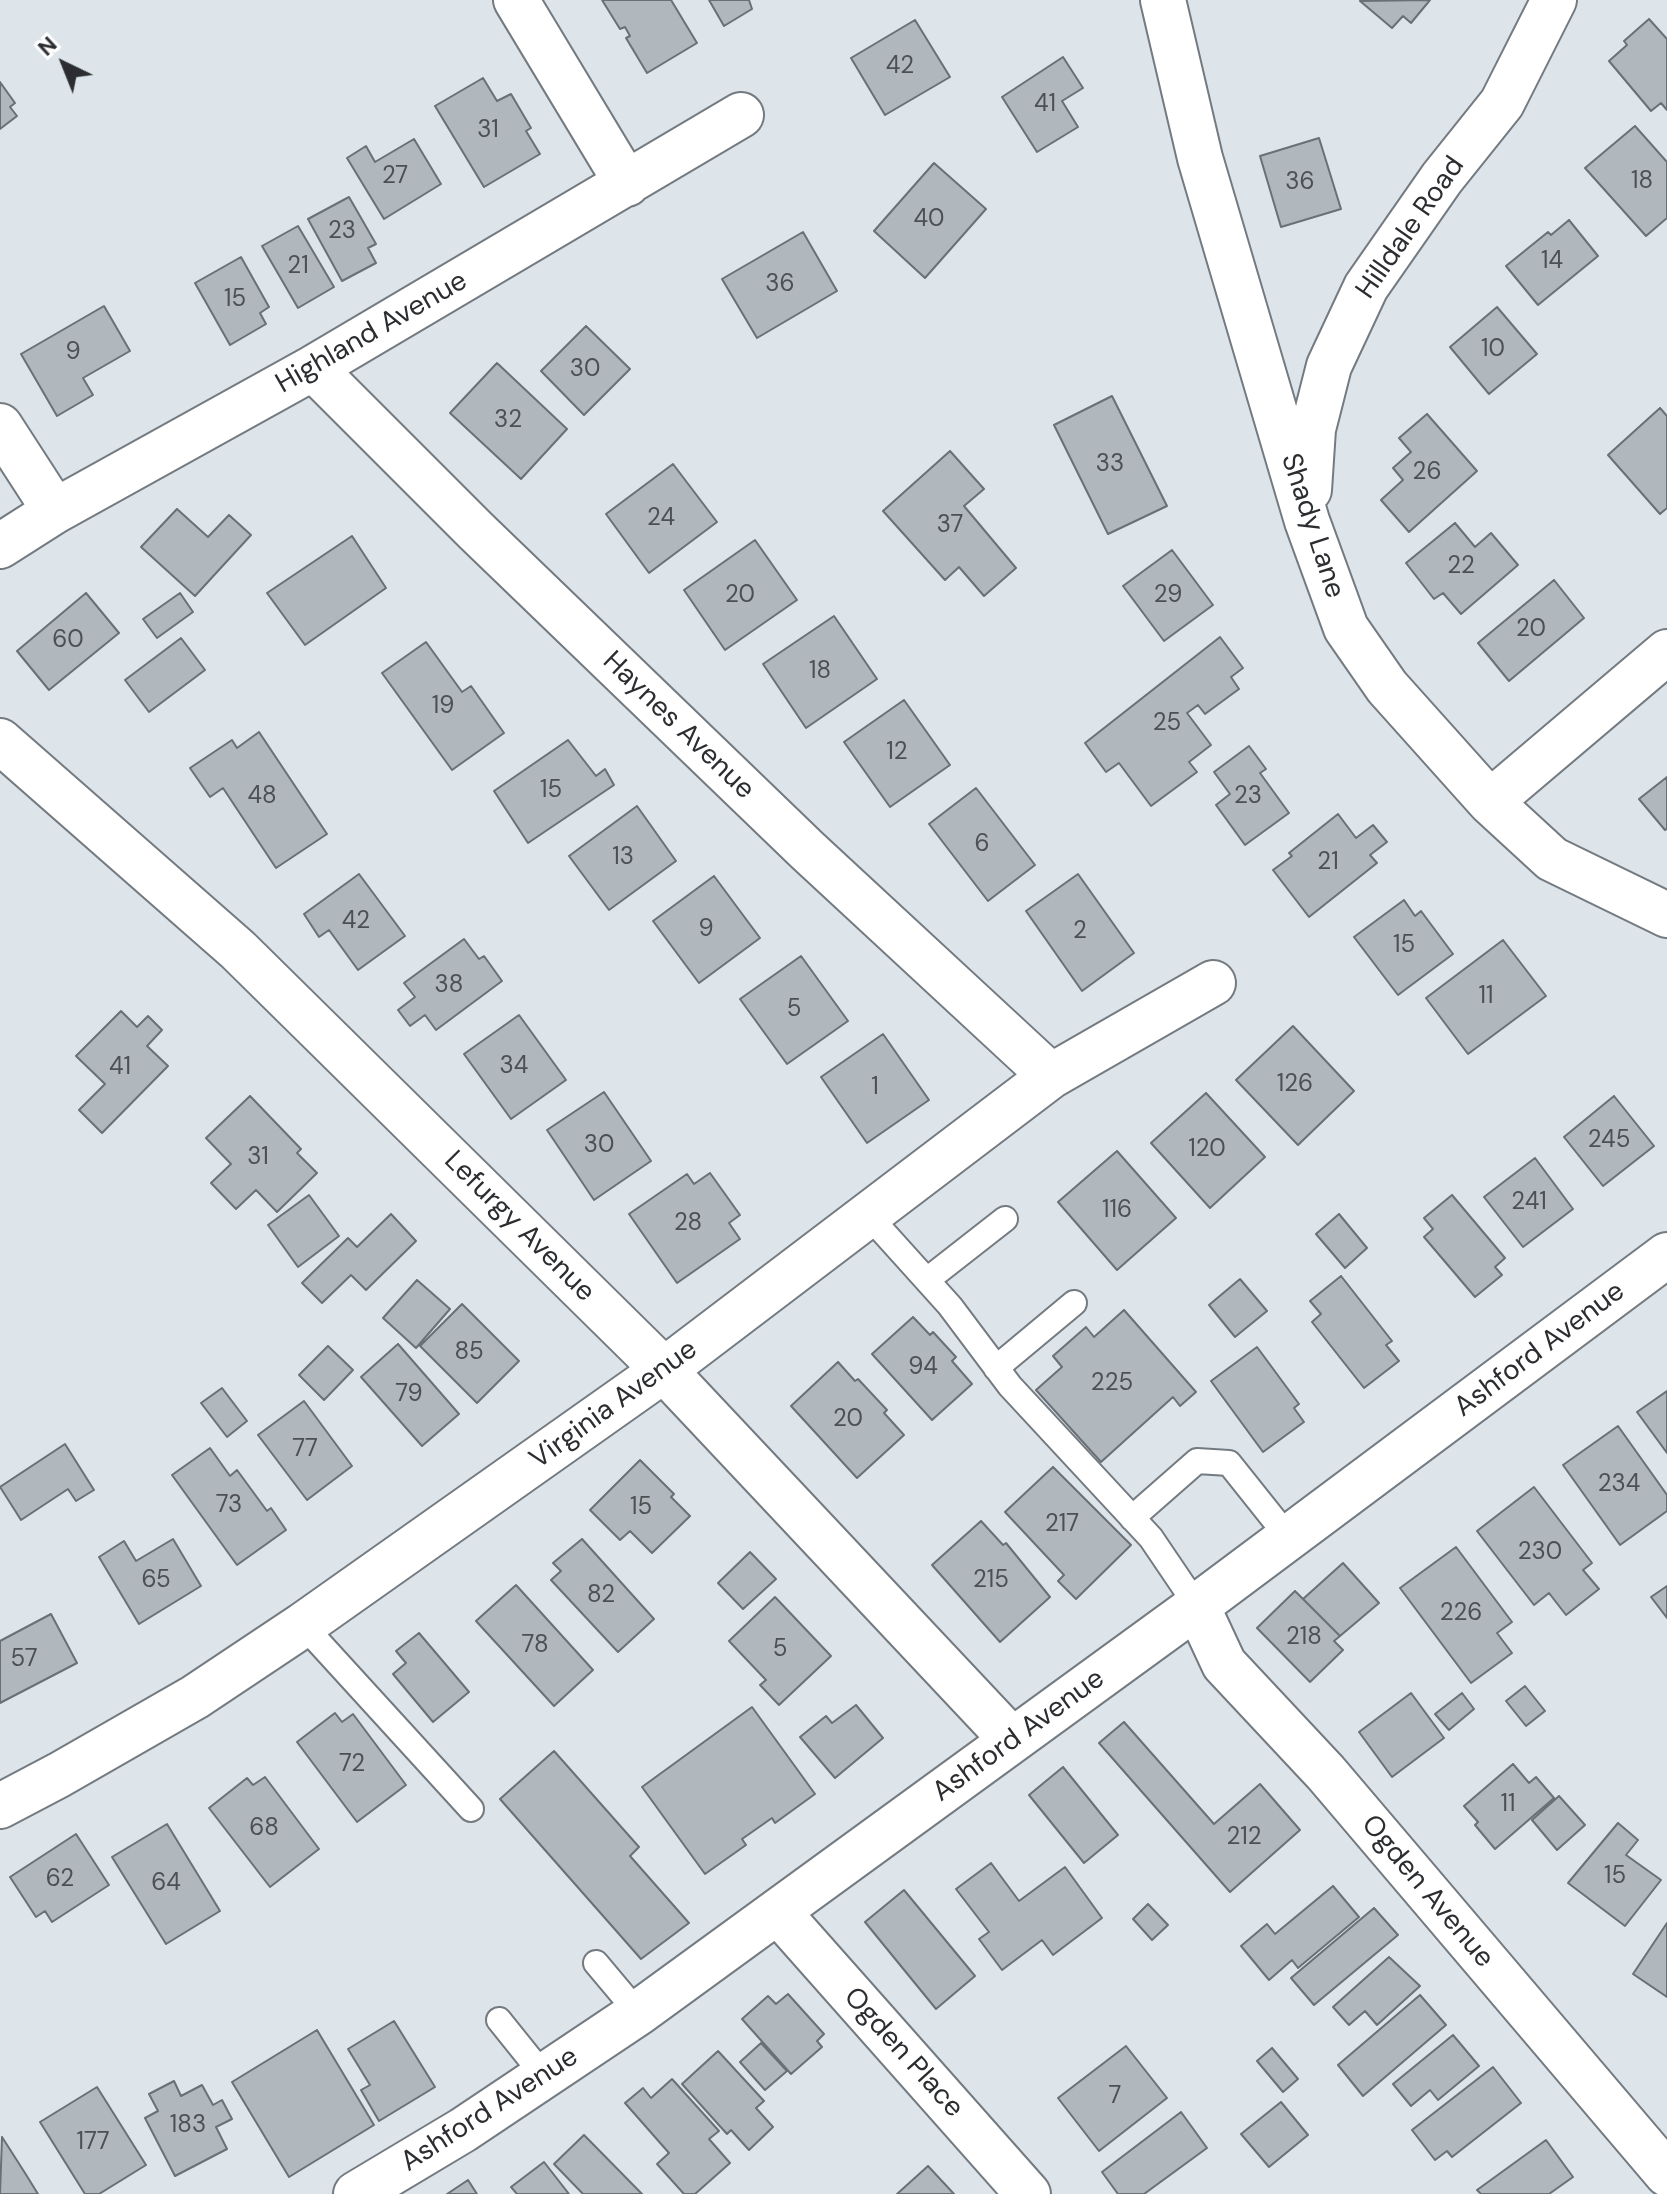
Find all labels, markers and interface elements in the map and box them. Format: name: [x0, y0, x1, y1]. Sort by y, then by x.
north arrow: [24, 24, 104, 104]
text: N: [32, 30, 63, 62]
house number: 42: [886, 53, 914, 81]
house number: 41: [1034, 91, 1056, 119]
house number: 31: [477, 117, 499, 145]
street label: Hilldale Road: [1350, 150, 1472, 306]
house number: 27: [382, 163, 408, 191]
house number: 18: [1631, 168, 1653, 196]
house number: 36: [1285, 169, 1315, 197]
house number: 40: [914, 206, 944, 234]
house number: 23: [328, 218, 356, 246]
house number: 14: [1541, 248, 1563, 276]
house number: 21: [287, 253, 309, 281]
street label: Highland Avenue: [270, 265, 474, 401]
house number: 36: [765, 271, 795, 299]
house number: 15: [224, 286, 246, 314]
house number: 10: [1481, 336, 1505, 364]
house number: 9: [65, 339, 81, 367]
house number: 30: [570, 356, 600, 384]
house number: 32: [494, 407, 522, 435]
street label: Shady Lane: [1273, 449, 1351, 603]
house number: 33: [1096, 451, 1124, 479]
house number: 26: [1413, 459, 1441, 487]
house number: 24: [647, 505, 675, 533]
house number: 37: [937, 512, 963, 540]
house number: 22: [1447, 553, 1475, 581]
house number: 20: [725, 582, 755, 610]
house number: 29: [1154, 582, 1182, 610]
house number: 20: [1516, 616, 1546, 644]
house number: 60: [52, 627, 84, 655]
street label: Haynes Avenue: [595, 645, 761, 807]
house number: 18: [809, 658, 831, 686]
house number: 19: [432, 693, 454, 721]
house number: 25: [1153, 710, 1181, 738]
house number: 12: [886, 739, 908, 767]
house number: 15: [540, 777, 562, 805]
house number: 48: [247, 783, 277, 811]
house number: 23: [1234, 783, 1262, 811]
house number: 6: [974, 831, 990, 859]
house number: 13: [612, 844, 634, 872]
house number: 21: [1317, 849, 1339, 877]
house number: 42: [342, 908, 370, 936]
house number: 9: [698, 916, 714, 944]
house number: 2: [1073, 918, 1087, 946]
house number: 15: [1393, 932, 1415, 960]
house number: 38: [435, 972, 463, 1000]
house number: 11: [1479, 983, 1493, 1011]
house number: 5: [787, 996, 801, 1024]
house number: 34: [500, 1053, 528, 1081]
house number: 41: [109, 1054, 131, 1082]
house number: 126: [1277, 1071, 1313, 1099]
house number: 1: [871, 1074, 879, 1102]
house number: 245: [1588, 1127, 1630, 1155]
house number: 30: [584, 1132, 614, 1160]
house number: 120: [1188, 1136, 1226, 1164]
house number: 31: [247, 1144, 269, 1172]
street label: Lefurgy Avenue: [437, 1145, 601, 1309]
house number: 241: [1511, 1189, 1547, 1217]
house number: 116: [1102, 1197, 1132, 1225]
house number: 28: [674, 1210, 702, 1238]
street label: Ashford Avenue: [1448, 1275, 1632, 1425]
street label: Virginia Avenue: [524, 1333, 704, 1477]
house number: 85: [454, 1339, 484, 1367]
house number: 94: [908, 1354, 938, 1382]
house number: 225: [1091, 1370, 1133, 1398]
house number: 79: [395, 1381, 423, 1409]
house number: 20: [833, 1406, 863, 1434]
house number: 77: [292, 1436, 318, 1464]
house number: 234: [1598, 1471, 1640, 1499]
house number: 73: [216, 1492, 242, 1520]
house number: 15: [630, 1494, 652, 1522]
house number: 217: [1045, 1511, 1079, 1539]
house number: 230: [1518, 1539, 1562, 1567]
house number: 65: [141, 1567, 171, 1595]
house number: 215: [973, 1567, 1009, 1595]
house number: 82: [587, 1582, 615, 1610]
house number: 226: [1440, 1600, 1482, 1628]
house number: 218: [1286, 1624, 1322, 1652]
house number: 78: [522, 1632, 548, 1660]
house number: 5: [773, 1636, 787, 1664]
house number: 57: [10, 1646, 38, 1674]
street label: Ashford Avenue: [926, 1662, 1112, 1810]
house number: 72: [339, 1751, 365, 1779]
house number: 11: [1501, 1791, 1515, 1819]
street label: Ogden Avenue: [1353, 1809, 1501, 1975]
house number: 68: [249, 1815, 279, 1843]
house number: 212: [1226, 1824, 1262, 1852]
house number: 15: [1604, 1863, 1626, 1891]
house number: 62: [46, 1866, 74, 1894]
house number: 64: [151, 1870, 181, 1898]
street label: Ogden Place: [836, 1981, 970, 2125]
street label: Ashford Avenue: [395, 2040, 585, 2180]
house number: 7: [1109, 2083, 1121, 2111]
house number: 183: [170, 2112, 206, 2140]
house number: 177: [76, 2129, 110, 2157]

